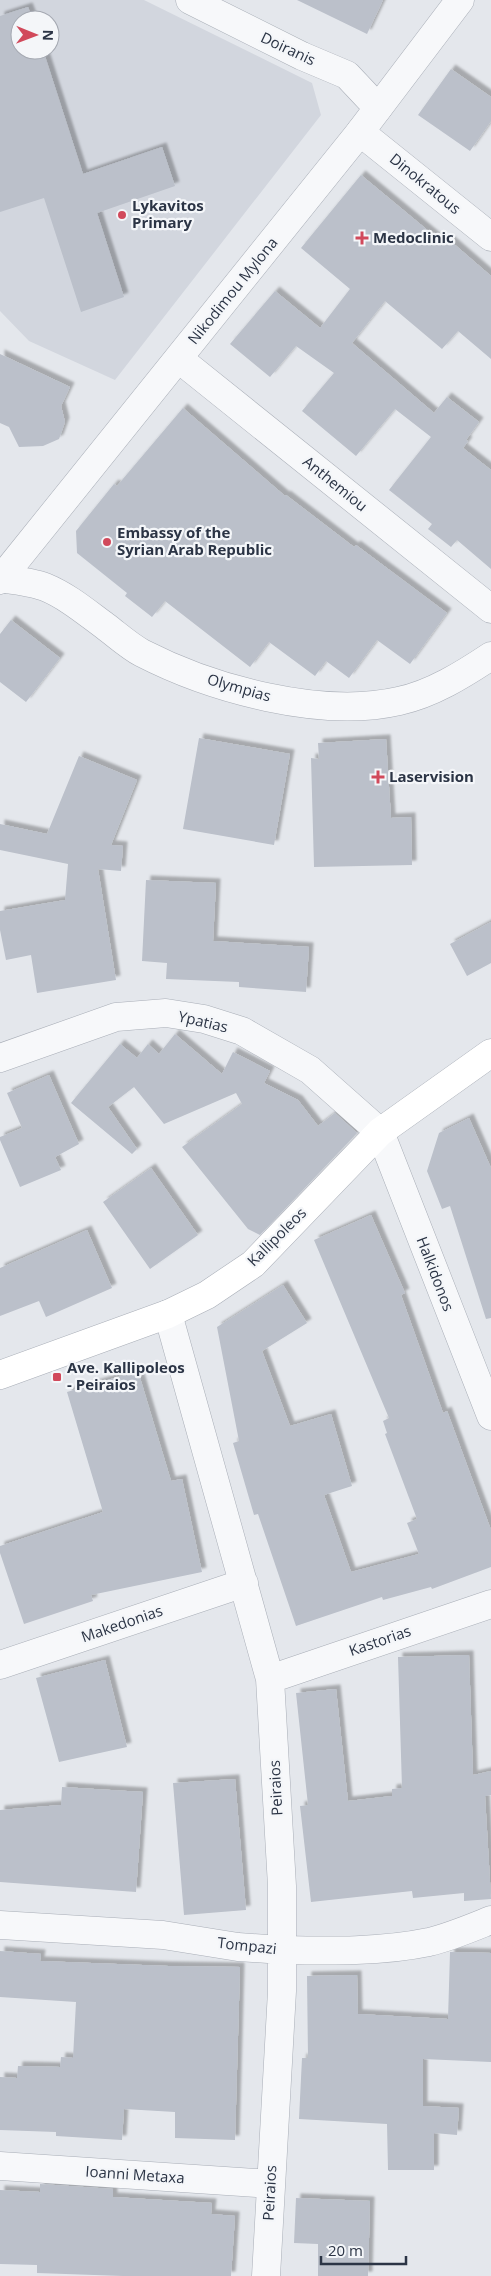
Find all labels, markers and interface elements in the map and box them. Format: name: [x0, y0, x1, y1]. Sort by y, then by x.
north arrow: [10, 10, 60, 60]
street label: Doiranis: [258, 27, 319, 69]
text: N: [39, 29, 58, 41]
street label: Dinokratous: [386, 148, 465, 218]
place label: Lykavitos Primary: [132, 195, 204, 232]
marker: Lykavitos Primary: [116, 209, 128, 221]
place label: Medoclinic: [373, 227, 454, 247]
marker: Medoclinic: [355, 231, 369, 245]
street label: Nikodimou Mylona: [183, 233, 282, 348]
street label: Anthemiou: [299, 451, 372, 515]
place label: Embassy of the Syrian Arab Republic: [117, 522, 272, 559]
marker: Embassy of the Syrian Arab Republic: [101, 536, 113, 548]
street label: Olympias: [205, 668, 273, 706]
place label: Laservision: [389, 766, 474, 786]
marker: Laservision: [371, 770, 385, 784]
street label: Ypatias: [176, 1006, 230, 1036]
street label: Kallipoleos: [243, 1203, 310, 1270]
street label: Halkidonos: [413, 1233, 459, 1314]
place label: Ave. Kallipoleos - Peiraios: [67, 1357, 185, 1394]
marker: Ave. Kallipoleos - Peiraios: [51, 1371, 63, 1383]
street label: Makedonias: [78, 1600, 165, 1646]
street label: Kastorias: [346, 1620, 413, 1660]
street label: Peiraios: [264, 1760, 286, 1816]
street label: Tompazi: [216, 1932, 278, 1958]
street label: Ioanni Metaxa: [85, 2161, 185, 2187]
street label: Peiraios: [258, 2165, 280, 2221]
scale bar: [321, 2234, 406, 2266]
text: 20 m: [328, 2240, 363, 2260]

